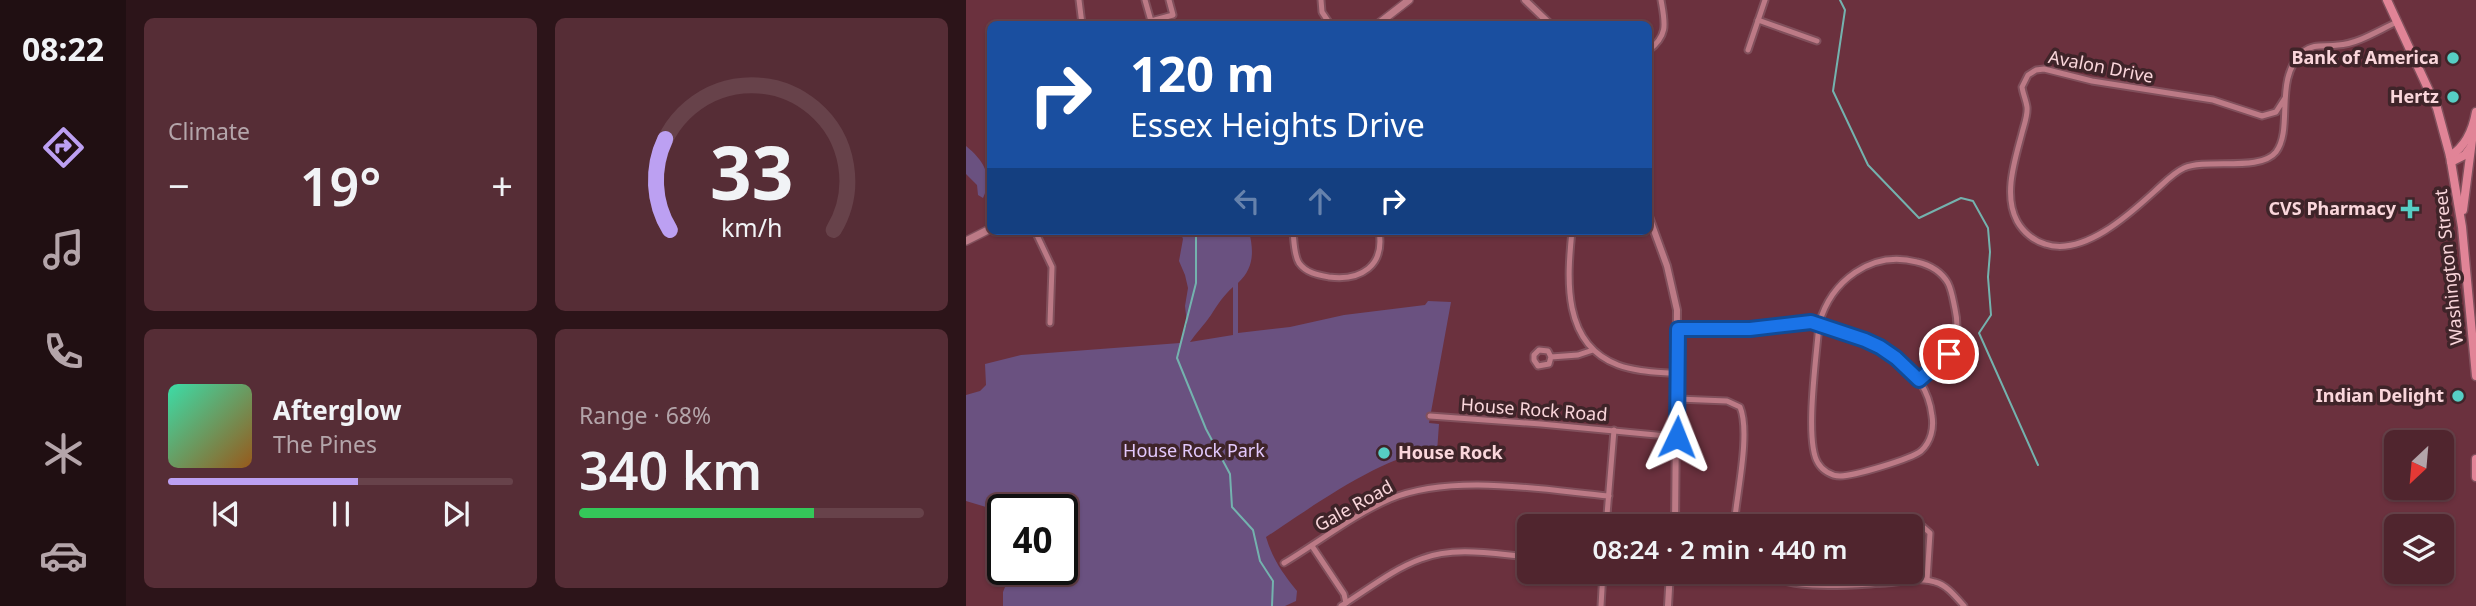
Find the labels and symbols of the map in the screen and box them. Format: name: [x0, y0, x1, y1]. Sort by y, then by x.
street label: Avalon Drive: [2047, 44, 2156, 88]
place label: Bank of America: [2292, 45, 2439, 69]
marker: Bank of America: [2445, 50, 2461, 66]
place label: Hertz: [2390, 84, 2439, 108]
marker: Hertz: [2445, 89, 2461, 105]
street label: Washington Street: [2428, 188, 2468, 346]
place label: CVS Pharmacy: [2269, 196, 2397, 220]
marker: CVS Pharmacy: [2402, 201, 2418, 217]
pin: [1919, 324, 1979, 384]
place label: Indian Delight: [2316, 383, 2444, 407]
marker: Indian Delight: [2450, 388, 2466, 404]
street label: House Rock Road: [1460, 392, 1608, 426]
position arrow: [1640, 400, 1714, 474]
north arrow: [2384, 430, 2454, 500]
park label: House Rock Park: [1123, 438, 1265, 462]
place label: House Rock: [1398, 440, 1504, 464]
marker: House Rock: [1376, 445, 1392, 461]
street label: Gale Road: [1310, 474, 1397, 536]
speed limit sign: 40: [987, 494, 1078, 585]

